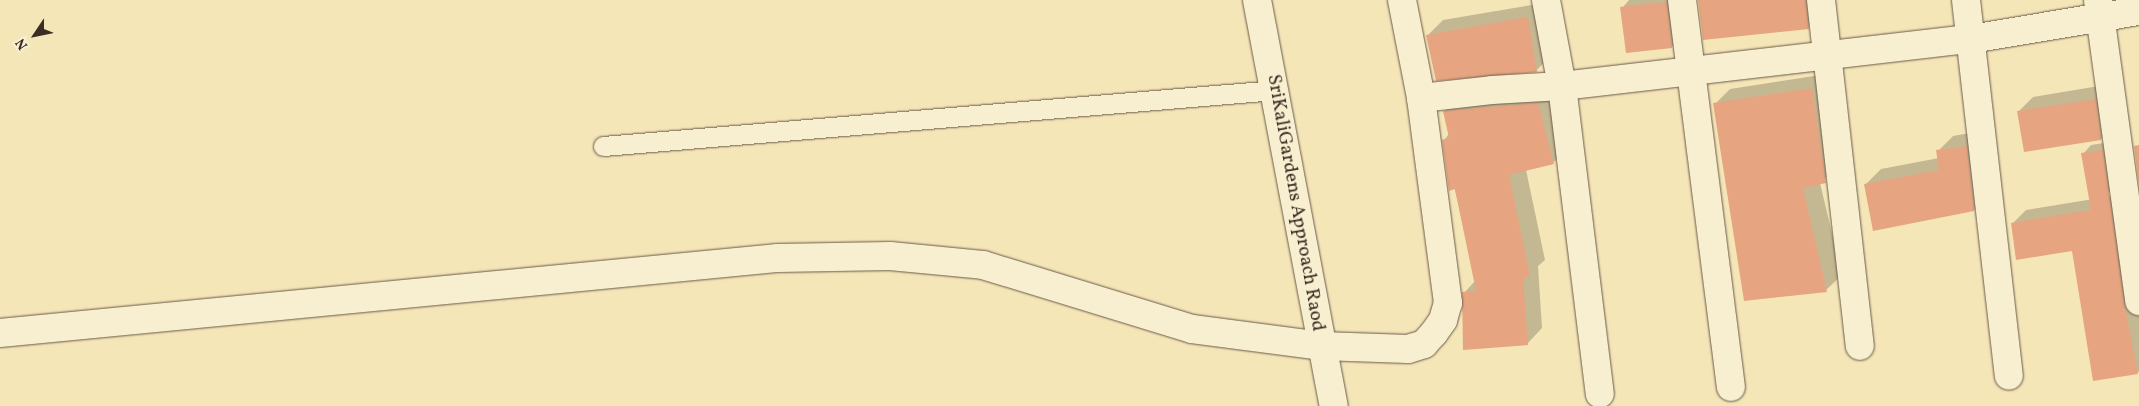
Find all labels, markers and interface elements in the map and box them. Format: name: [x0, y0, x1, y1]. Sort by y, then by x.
north arrow: [10, 10, 60, 60]
text: N: [11, 34, 33, 53]
street label: SriKaliGardens Approach Raod: [1261, 73, 1329, 333]

